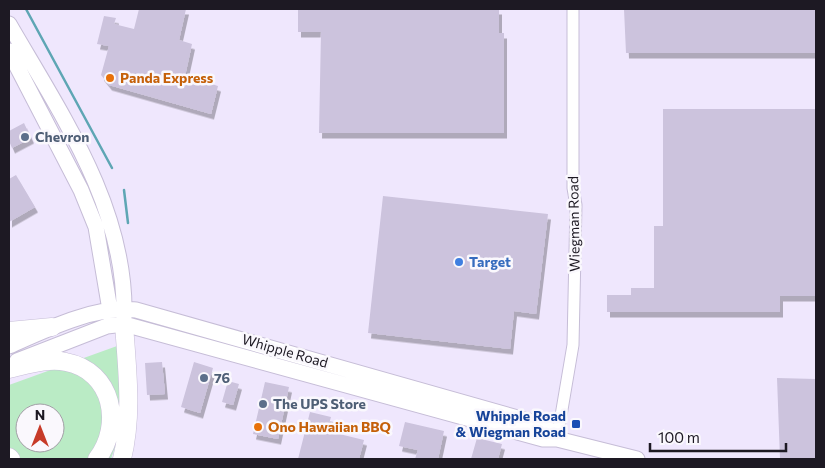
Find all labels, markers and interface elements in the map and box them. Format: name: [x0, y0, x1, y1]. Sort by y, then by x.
place label: Panda Express: [120, 69, 214, 86]
marker: Panda Express: [104, 72, 116, 84]
place label: Chevron: [35, 128, 89, 145]
marker: Chevron: [19, 131, 31, 143]
street label: Wiegman Road: [564, 176, 583, 272]
place label: Target: [469, 253, 511, 270]
marker: Target: [453, 256, 465, 268]
street label: Whipple Road: [240, 330, 330, 371]
place label: 76: [214, 369, 231, 386]
marker: 76: [198, 372, 210, 384]
place label: The UPS Store: [273, 395, 366, 412]
marker: The UPS Store: [257, 398, 269, 410]
north arrow: [15, 403, 65, 453]
text: N: [35, 406, 45, 423]
place label: Whipple Road & Wiegman Road: [456, 407, 566, 440]
place label: Ono Hawaiian BBQ: [268, 418, 391, 435]
marker: Whipple Road & Wiegman Road: [570, 418, 582, 430]
scale bar: [650, 420, 786, 452]
marker: Ono Hawaiian BBQ: [252, 421, 264, 433]
text: 100 m: [658, 428, 700, 446]

